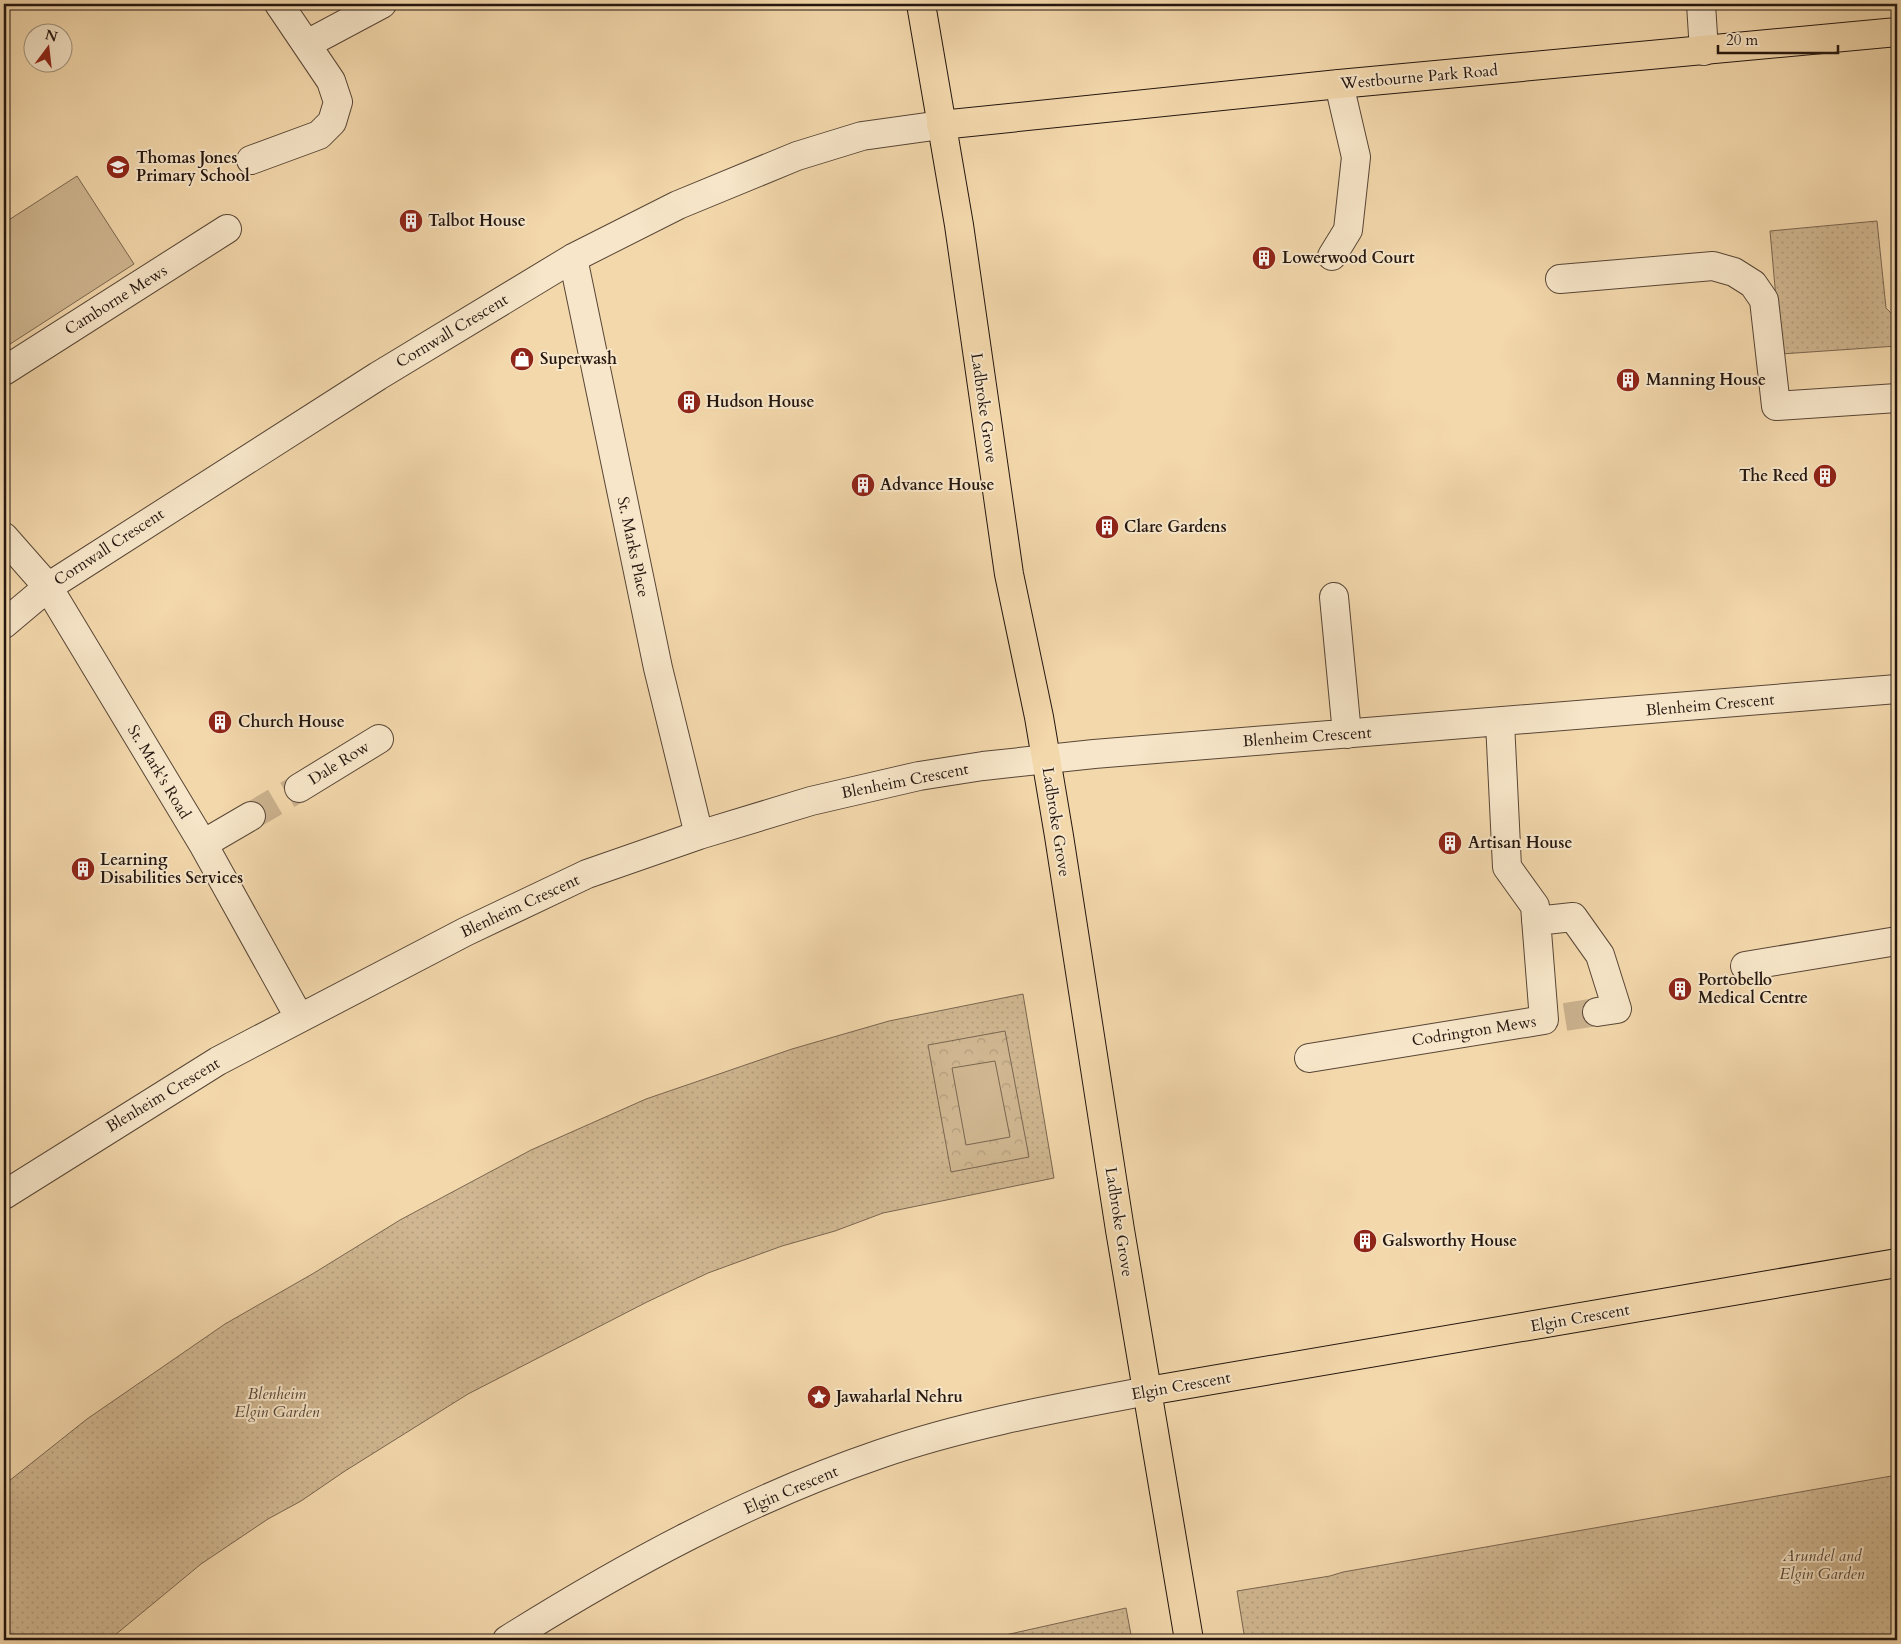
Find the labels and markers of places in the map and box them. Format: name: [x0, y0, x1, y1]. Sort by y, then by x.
place label: Thomas Jones Primary School: [136, 147, 250, 187]
school or university icon: Thomas Jones Primary School: [105, 154, 131, 180]
building icon: Talbot House: [398, 208, 424, 234]
place label: Talbot House: [428, 210, 526, 232]
building icon: Lowerwood Court: [1251, 245, 1277, 271]
place label: Lowerwood Court: [1282, 247, 1415, 269]
shop icon: Superwash: [509, 346, 535, 372]
place label: Superwash: [540, 348, 617, 370]
building icon: Manning House: [1615, 367, 1641, 393]
place label: Manning House: [1646, 369, 1766, 391]
building icon: Hudson House: [676, 389, 702, 415]
place label: Hudson House: [706, 391, 814, 413]
building icon: The Reed: [1812, 463, 1838, 489]
place label: The Reed: [1739, 465, 1808, 487]
building icon: Advance House: [850, 472, 876, 498]
place label: Advance House: [880, 474, 995, 496]
building icon: Clare Gardens: [1094, 514, 1120, 540]
place label: Clare Gardens: [1124, 516, 1227, 538]
building icon: Church House: [207, 709, 233, 735]
place label: Church House: [238, 711, 345, 733]
building icon: Artisan House: [1437, 830, 1463, 856]
place label: Artisan House: [1468, 832, 1572, 854]
place label: Learning Disabilities Services: [100, 849, 243, 889]
building icon: Learning Disabilities Services: [70, 856, 96, 882]
place label: Portobello Medical Centre: [1698, 969, 1808, 1009]
building icon: Portobello Medical Centre: [1667, 976, 1693, 1002]
building icon: Galsworthy House: [1352, 1228, 1378, 1254]
place label: Galsworthy House: [1382, 1230, 1517, 1252]
place icon: Jawaharlal Nehru: [806, 1384, 832, 1410]
place label: Jawaharlal Nehru: [834, 1386, 963, 1408]

